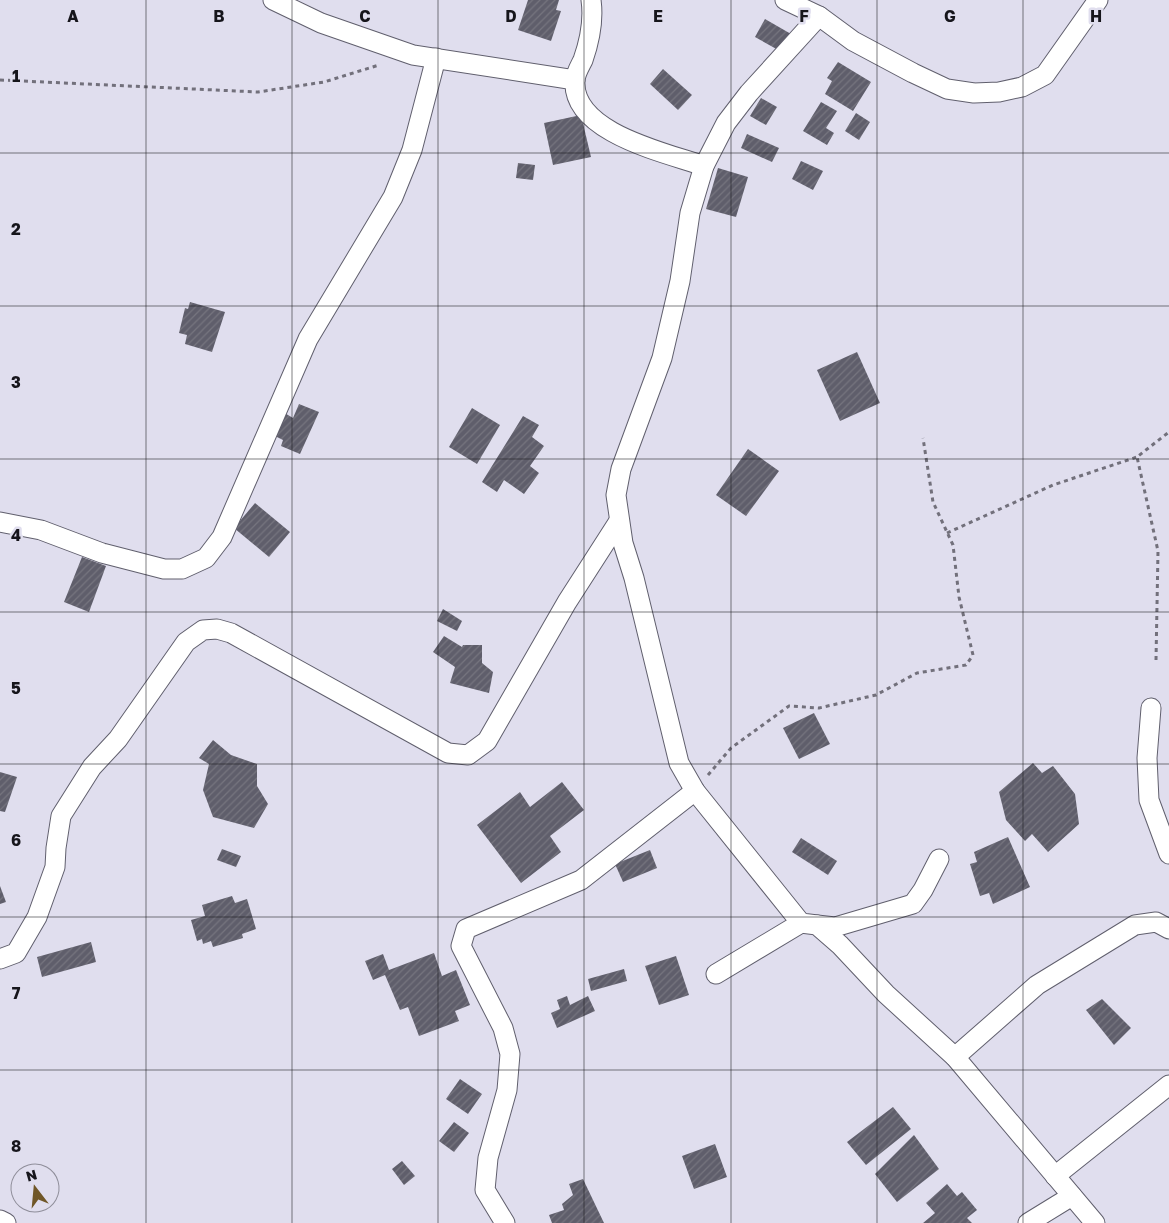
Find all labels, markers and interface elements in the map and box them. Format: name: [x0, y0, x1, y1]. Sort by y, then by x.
text: A: [67, 6, 79, 26]
text: B: [213, 6, 225, 26]
text: C: [359, 6, 371, 26]
text: D: [505, 6, 517, 26]
text: E: [653, 6, 663, 26]
text: F: [799, 6, 809, 26]
text: G: [944, 6, 956, 26]
text: H: [1090, 6, 1102, 26]
text: 1: [12, 66, 20, 86]
text: 2: [11, 219, 21, 239]
text: 3: [11, 372, 21, 392]
text: 4: [11, 525, 21, 545]
text: 5: [11, 678, 21, 698]
text: 6: [11, 830, 21, 850]
text: 7: [12, 983, 21, 1003]
text: 8: [11, 1136, 21, 1156]
north arrow: [10, 1163, 60, 1213]
text: N: [24, 1165, 39, 1185]

